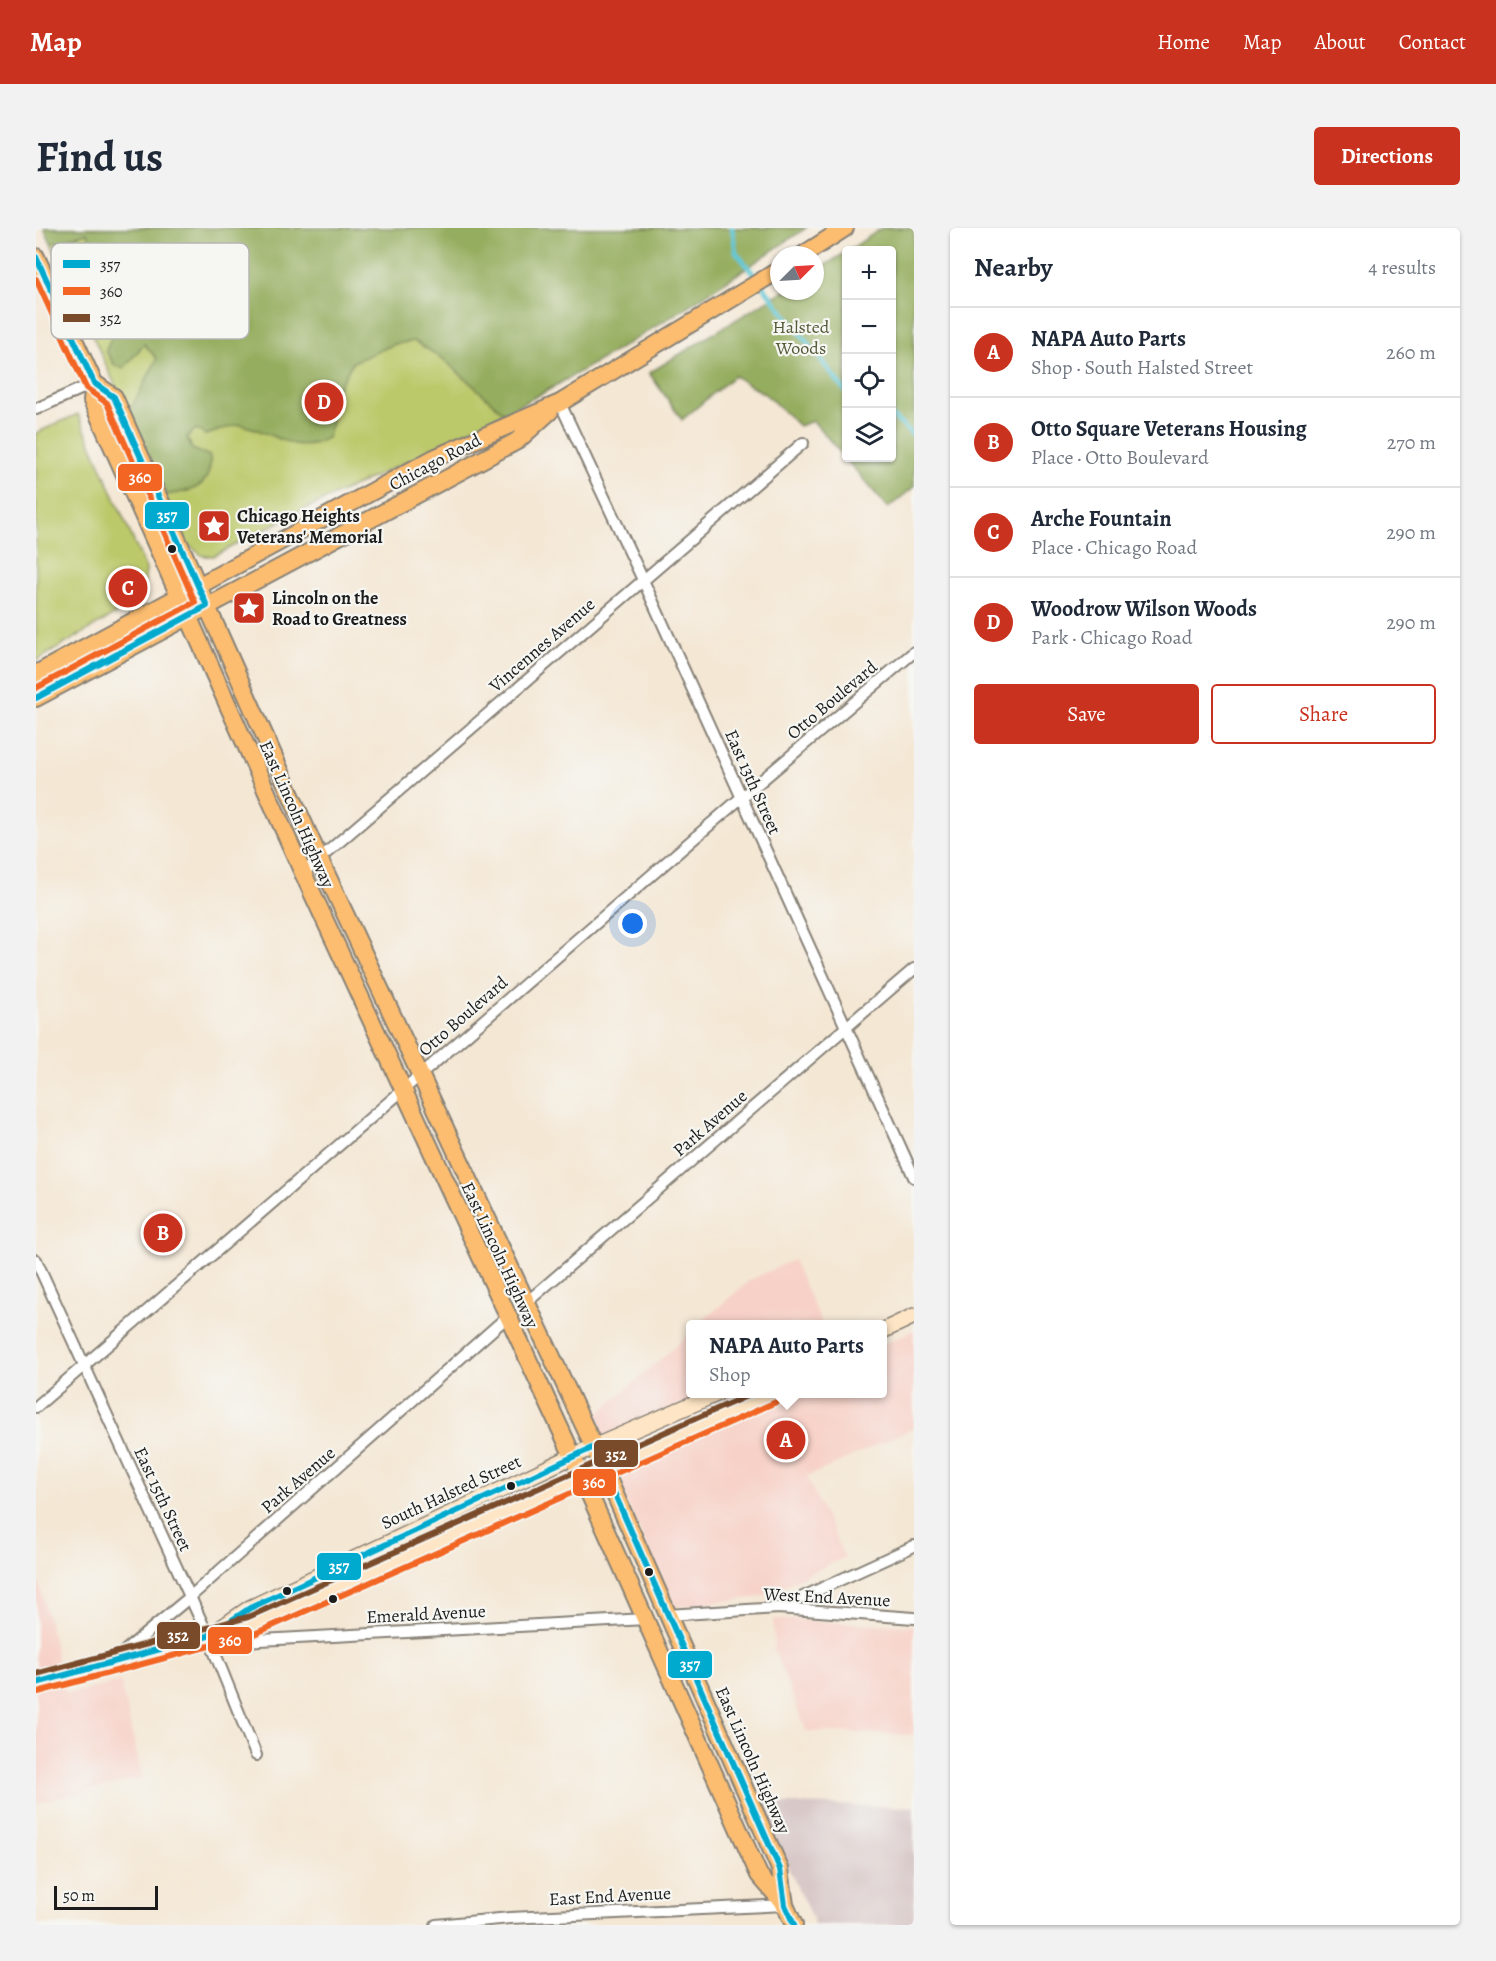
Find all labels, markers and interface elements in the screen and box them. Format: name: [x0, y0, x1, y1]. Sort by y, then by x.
text: Map: [30, 23, 82, 61]
text: Home: [1157, 28, 1210, 56]
text: Map: [1243, 28, 1281, 56]
text: About: [1314, 28, 1366, 56]
text: Contact: [1399, 28, 1466, 56]
button: Directions: [1314, 127, 1460, 185]
text: Find us: [36, 128, 163, 185]
legend: [51, 243, 249, 339]
north arrow: [770, 246, 824, 300]
map controls: [842, 246, 896, 462]
button: +: [842, 246, 896, 300]
text: Nearby: [974, 250, 1053, 285]
text: 357: [100, 254, 121, 276]
text: 4 results: [1368, 254, 1436, 281]
text: 360: [100, 281, 123, 303]
button: −: [842, 300, 896, 354]
text: 352: [100, 308, 122, 330]
park label: Halsted Woods: [773, 315, 830, 360]
text: NAPA Auto Parts: [1031, 324, 1186, 354]
text: A: [987, 339, 1000, 366]
text: 260 m: [1386, 339, 1436, 366]
button: locate: [842, 354, 896, 408]
text: Shop · South Halsted Street: [1031, 354, 1253, 381]
pin: D: [304, 380, 344, 424]
button: layers: [842, 408, 896, 462]
text: Otto Square Veterans Housing: [1031, 414, 1307, 444]
street label: Chicago Road: [385, 428, 485, 496]
text: B: [987, 429, 1000, 456]
text: 270 m: [1387, 429, 1436, 456]
text: Place · Otto Boulevard: [1031, 444, 1209, 471]
line badge: 360: [117, 463, 163, 492]
text: 360: [129, 467, 151, 489]
line badge: 357: [144, 501, 190, 530]
place label: Chicago Heights Veterans' Memorial: [236, 504, 383, 549]
text: Arche Fountain: [1031, 504, 1172, 534]
text: 357: [157, 505, 177, 527]
place icon: Chicago Heights Veterans' Memorial: [196, 508, 232, 544]
text: C: [987, 519, 1000, 546]
text: 290 m: [1386, 519, 1436, 546]
text: Place · Chicago Road: [1031, 534, 1197, 561]
unlabelled marker: [166, 543, 178, 555]
pin: C: [108, 566, 148, 610]
place label: Lincoln on the Road to Greatness: [272, 586, 407, 631]
place icon: Lincoln on the Road to Greatness: [231, 590, 267, 626]
street label: Vincennes Avenue: [483, 592, 600, 698]
text: Woodrow Wilson Woods: [1031, 594, 1257, 624]
text: D: [987, 609, 1000, 636]
text: 290 m: [1386, 609, 1436, 636]
text: Park · Chicago Road: [1031, 624, 1192, 651]
street label: Otto Boulevard: [782, 655, 883, 745]
button: Save: [974, 684, 1199, 744]
button: Share: [1211, 684, 1436, 744]
street label: East 13th Street: [719, 726, 787, 838]
street label: East Lincoln Highway: [254, 737, 341, 892]
your location: [618, 909, 647, 938]
street label: Otto Boulevard: [413, 970, 513, 1061]
street label: Park Avenue: [668, 1084, 752, 1162]
street label: East Lincoln Highway: [456, 1178, 545, 1333]
pin: B: [144, 1210, 182, 1256]
popup: [686, 1320, 887, 1398]
text: NAPA Auto Parts: [709, 1331, 864, 1361]
text: Shop: [709, 1361, 751, 1388]
pin: A: [766, 1418, 806, 1462]
line badge: 352: [593, 1439, 639, 1468]
street label: Park Avenue: [256, 1441, 340, 1519]
street label: East 15th Street: [128, 1443, 198, 1555]
text: 352: [605, 1444, 627, 1466]
street label: South Halsted Street: [377, 1449, 525, 1535]
line badge: 360: [572, 1468, 617, 1497]
text: 360: [583, 1472, 605, 1494]
unlabelled marker: [505, 1480, 517, 1492]
line badge: 357: [316, 1552, 362, 1581]
text: 357: [329, 1556, 349, 1578]
unlabelled marker: [643, 1566, 655, 1578]
street label: West End Avenue: [762, 1582, 891, 1612]
unlabelled marker: [281, 1585, 293, 1597]
unlabelled marker: [327, 1593, 339, 1605]
street label: Emerald Avenue: [366, 1599, 486, 1629]
line badge: 352: [156, 1621, 201, 1650]
text: 352: [167, 1625, 189, 1647]
line badge: 360: [207, 1626, 253, 1655]
text: 360: [219, 1630, 241, 1652]
line badge: 357: [667, 1650, 713, 1679]
text: 357: [680, 1654, 700, 1676]
street label: East Lincoln Highway: [710, 1683, 797, 1838]
street label: East End Avenue: [548, 1881, 672, 1911]
scale bar: [54, 1883, 158, 1910]
text: 50 m: [63, 1885, 95, 1907]

